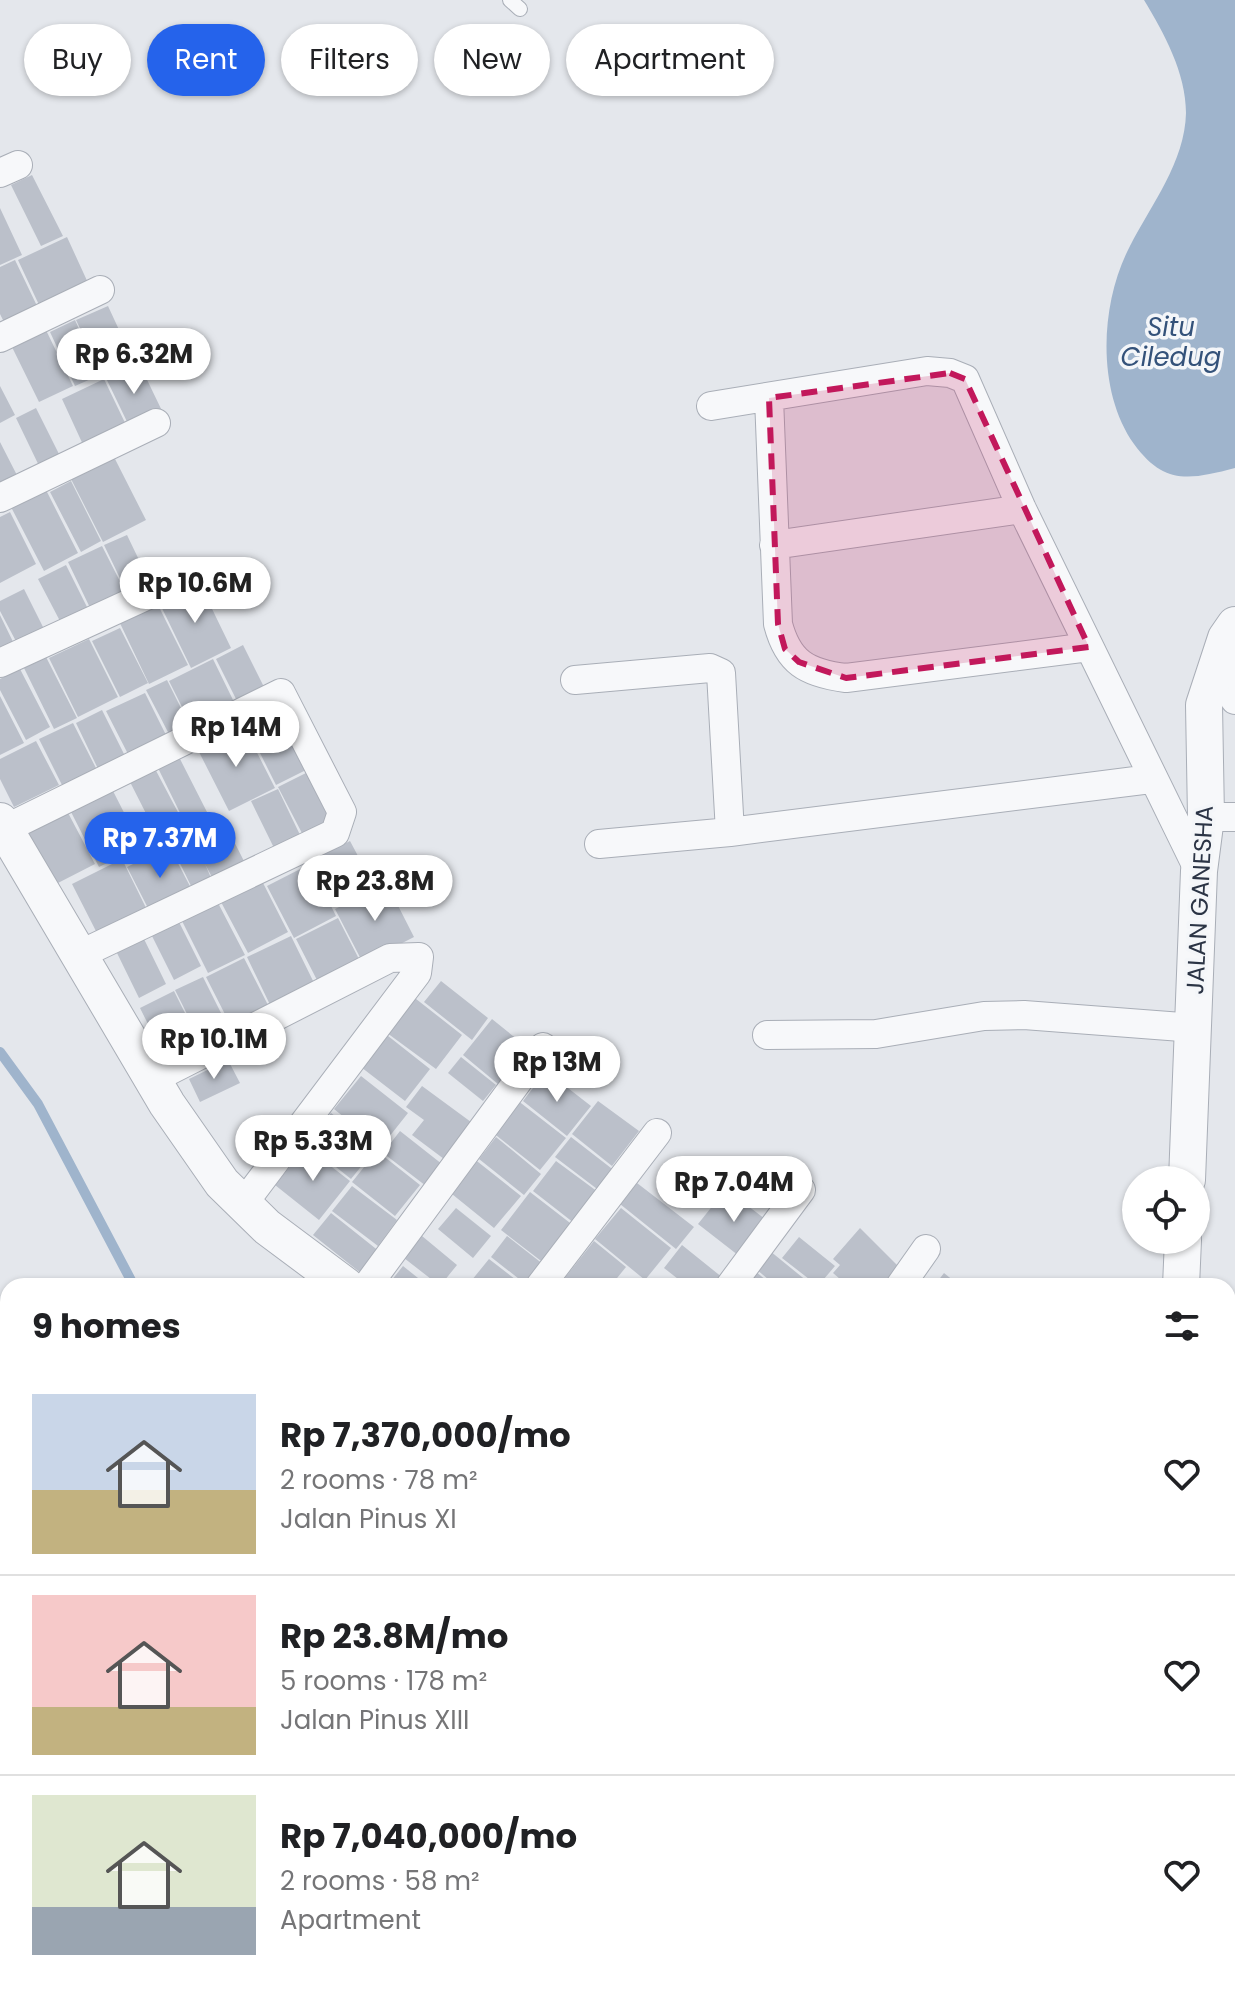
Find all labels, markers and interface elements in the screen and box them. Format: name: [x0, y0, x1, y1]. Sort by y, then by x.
chip: Buy: [24, 24, 131, 96]
chip: Rent: [147, 24, 265, 96]
chip: Filters: [281, 24, 418, 96]
chip: New: [434, 24, 550, 96]
chip: Apartment: [566, 24, 774, 96]
water label: Situ Ciledug: [1121, 309, 1221, 375]
pin: Rp 6.32M: [51, 328, 217, 396]
text: Rp 6.32M: [75, 336, 193, 372]
pin: Rp 10.6M: [112, 557, 278, 625]
text: Rp 10.6M: [138, 565, 252, 601]
pin: Rp 14M: [171, 701, 301, 769]
text: Rp 14M: [190, 709, 282, 745]
street label: JALAN GANESHA: [1178, 804, 1221, 996]
pin: Rp 7.37M: [77, 812, 243, 880]
text: Rp 7.37M: [103, 820, 217, 856]
pin: Rp 23.8M: [292, 855, 458, 923]
text: Rp 23.8M: [316, 863, 434, 899]
pin: Rp 10.1M: [131, 1013, 297, 1081]
text: Rp 10.1M: [160, 1021, 268, 1057]
pin: Rp 13M: [492, 1036, 622, 1104]
text: Rp 13M: [512, 1044, 602, 1080]
pin: Rp 5.33M: [230, 1115, 396, 1183]
text: Rp 5.33M: [253, 1123, 373, 1159]
pin: Rp 7.04M: [651, 1156, 817, 1224]
text: Rp 7.04M: [674, 1164, 794, 1200]
map controls: [1122, 1166, 1210, 1254]
button: locate: [1122, 1166, 1210, 1254]
text: 9 homes: [32, 1302, 181, 1350]
icon: filters: [1160, 1304, 1204, 1348]
text: Rp 7,370,000/mo: [280, 1411, 571, 1459]
icon: home: [96, 1426, 192, 1522]
icon: heart: [1160, 1452, 1204, 1496]
text: 2 rooms · 78 m²: [280, 1462, 478, 1498]
text: Jalan Pinus XI: [280, 1501, 457, 1537]
text: Rp 23.8M/mo: [280, 1612, 508, 1660]
icon: home: [96, 1627, 192, 1723]
icon: heart: [1160, 1653, 1204, 1697]
text: 5 rooms · 178 m²: [280, 1663, 487, 1699]
text: Jalan Pinus XIII: [280, 1702, 470, 1738]
text: Rp 7,040,000/mo: [280, 1812, 577, 1860]
icon: home: [96, 1827, 192, 1923]
icon: heart: [1160, 1853, 1204, 1897]
text: 2 rooms · 58 m²: [280, 1863, 480, 1899]
text: Apartment: [280, 1902, 421, 1938]

